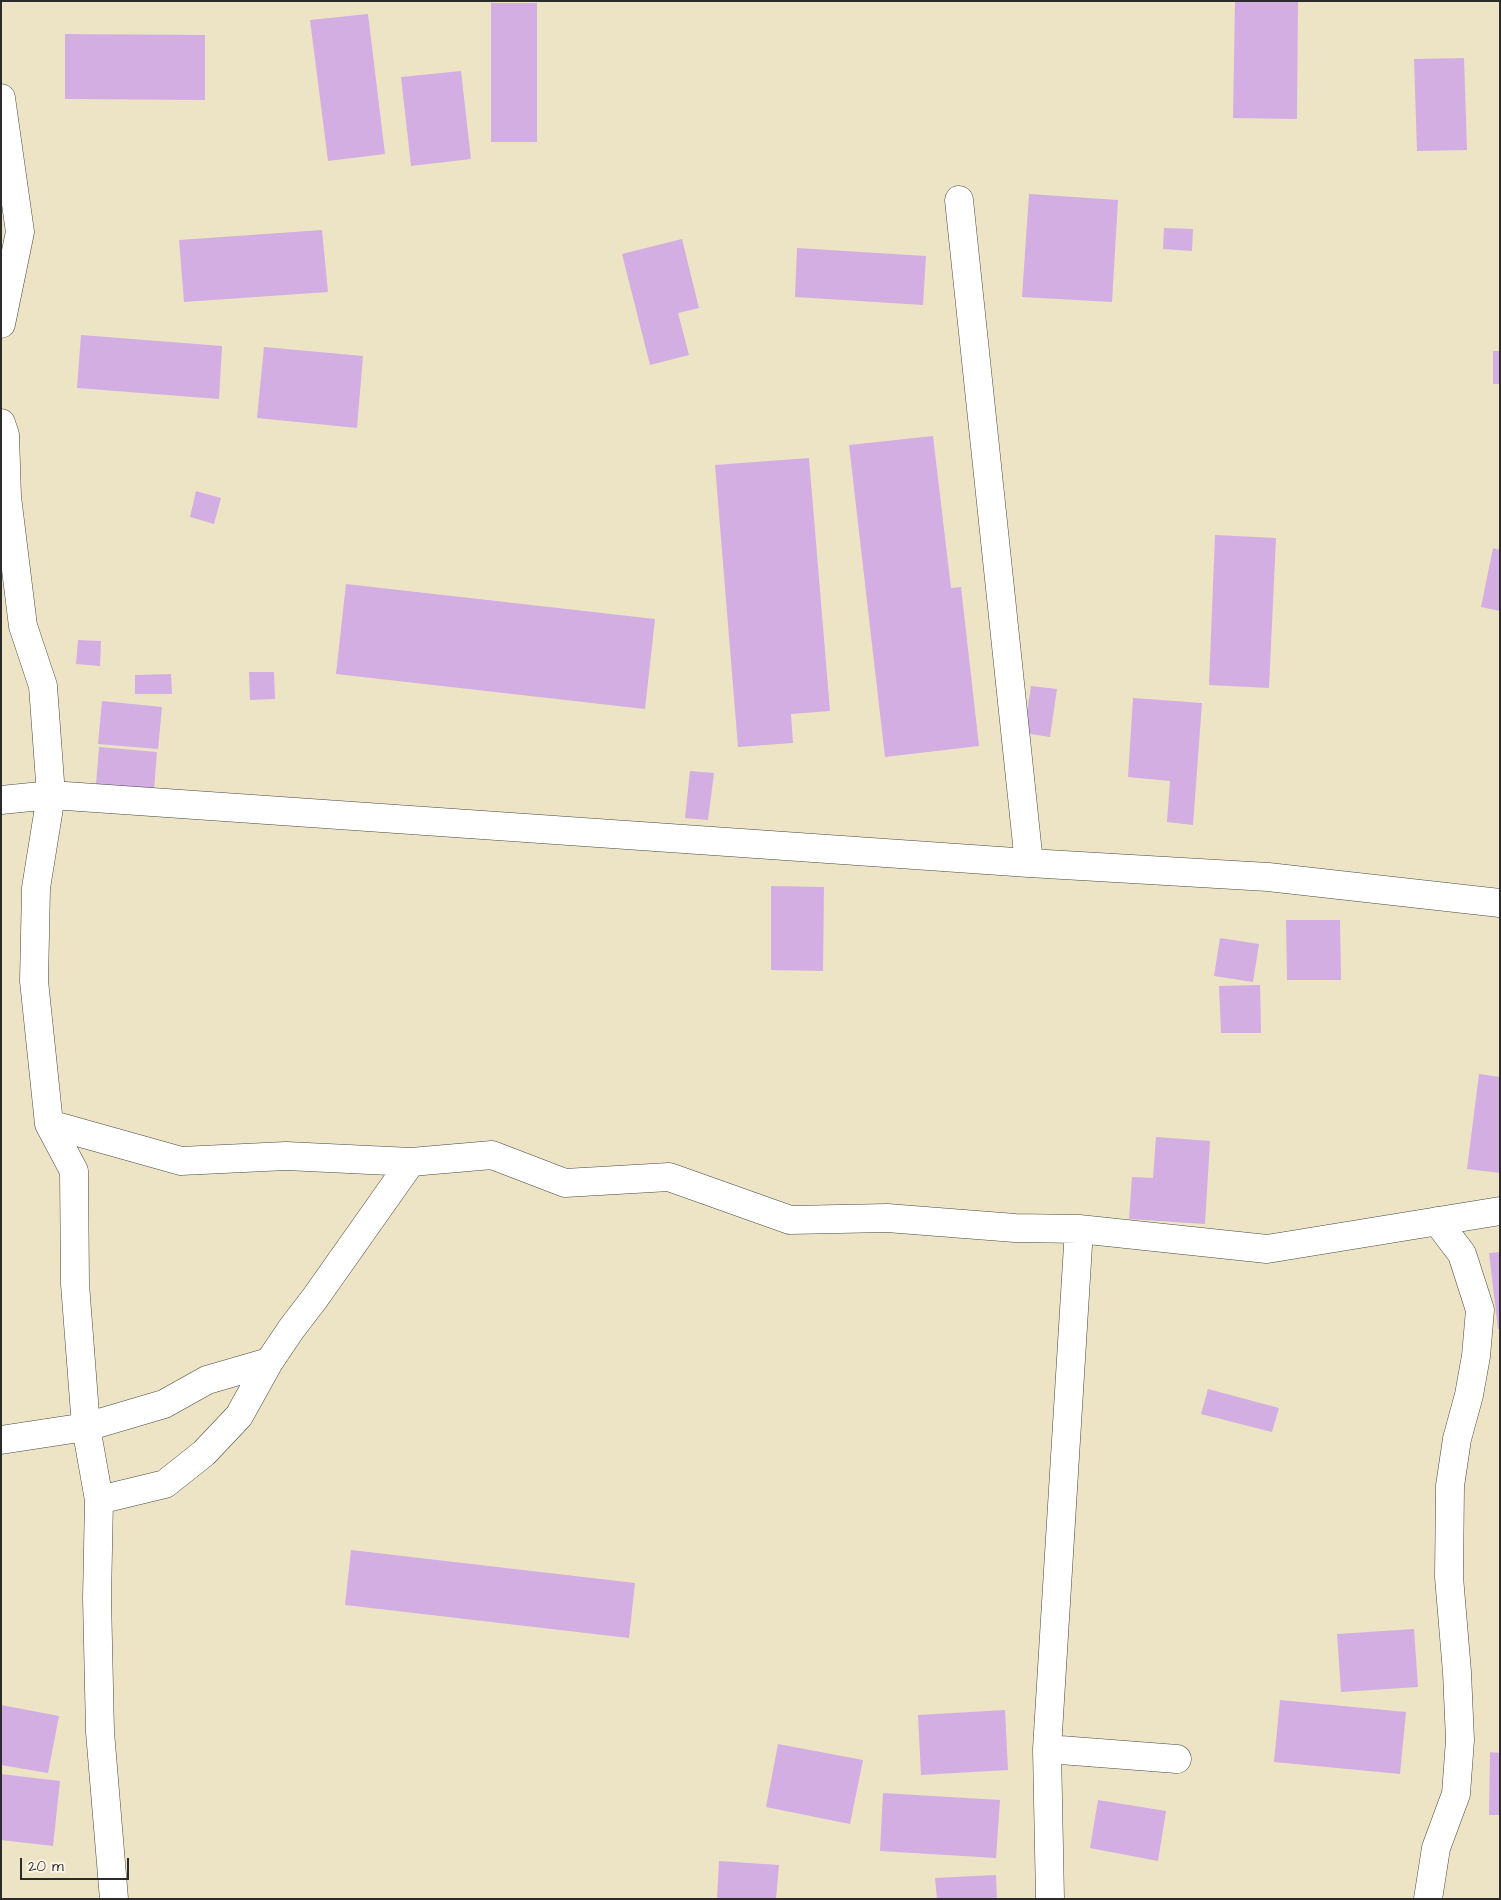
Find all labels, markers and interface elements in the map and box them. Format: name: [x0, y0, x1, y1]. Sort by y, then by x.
scale bar: [22, 1848, 131, 1880]
text: 20 m: [28, 1856, 64, 1877]

